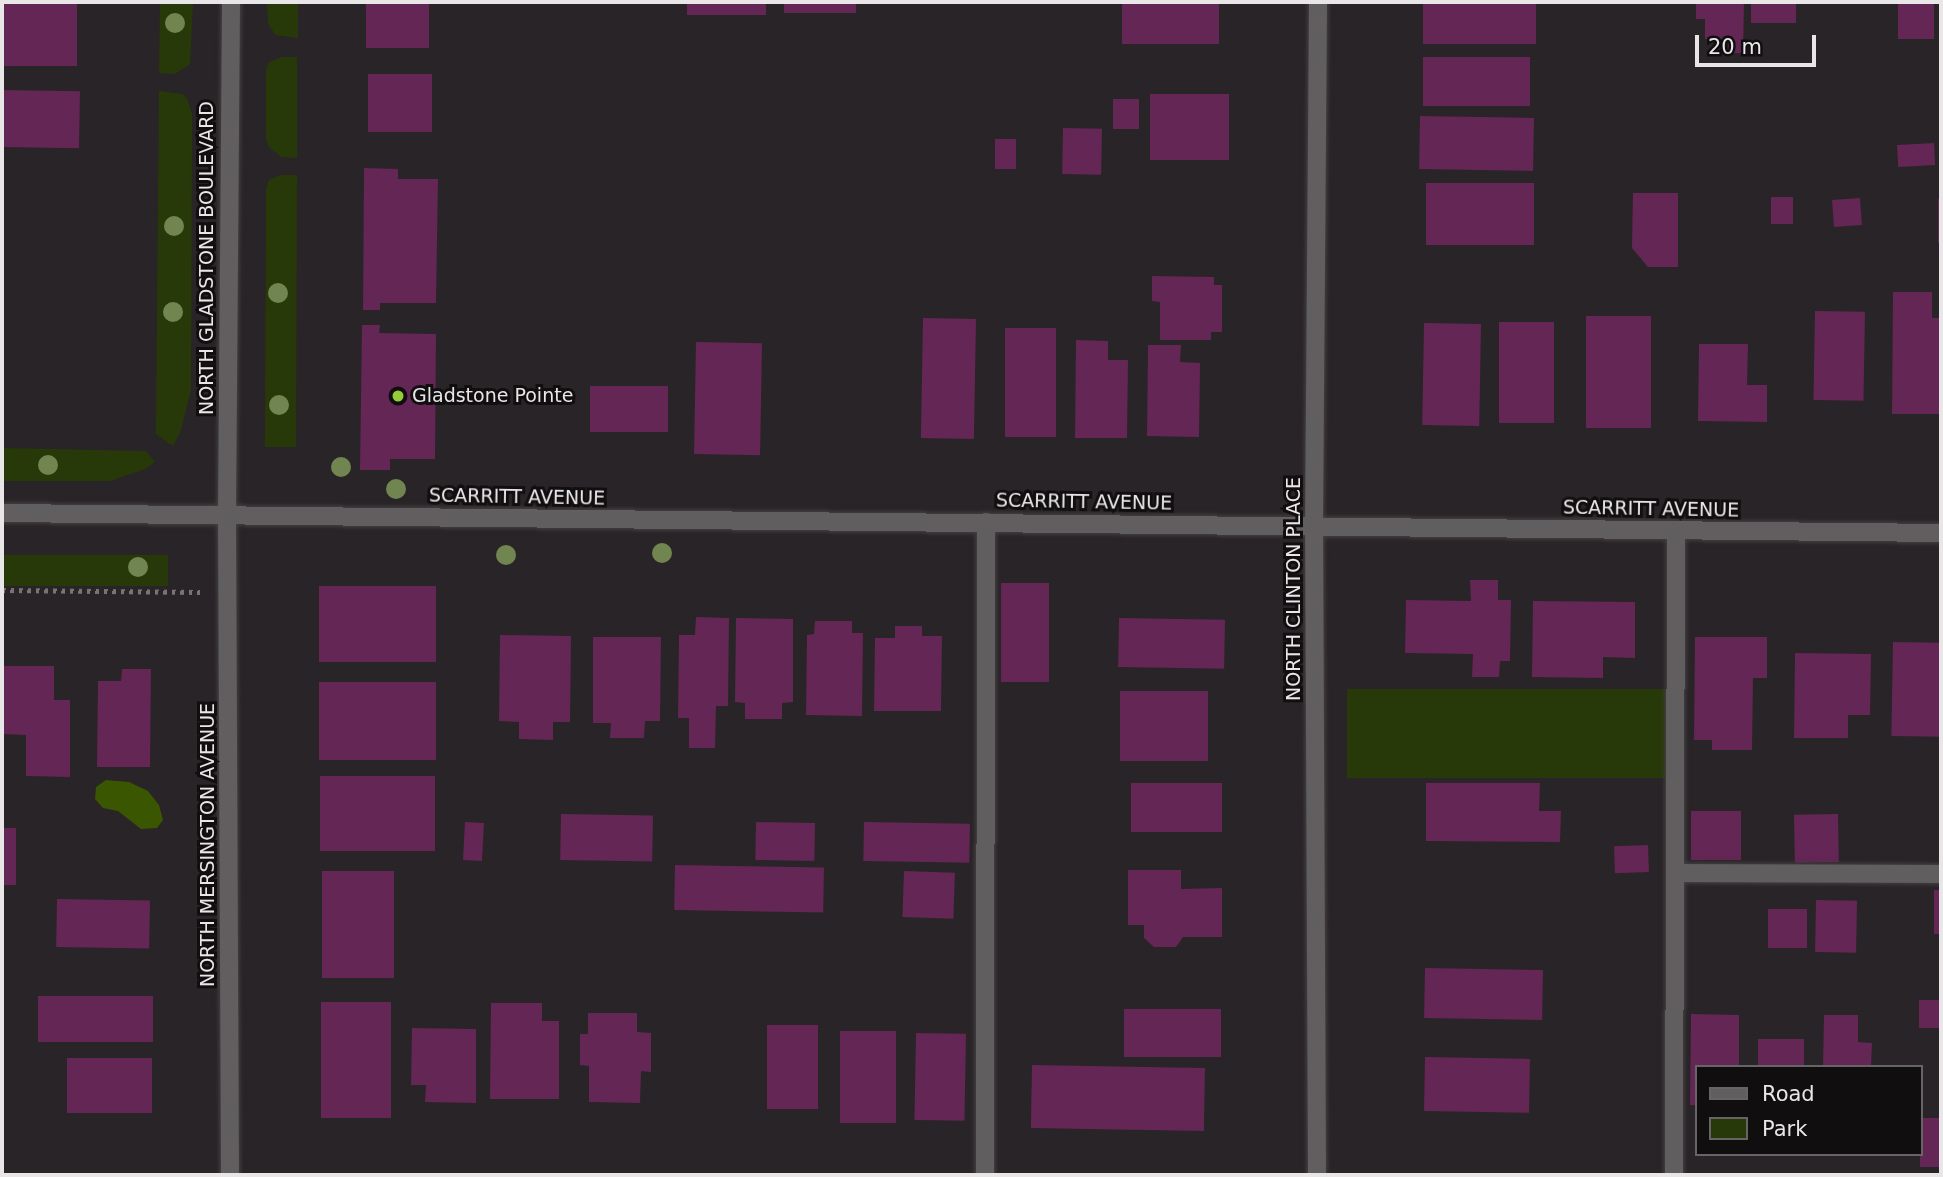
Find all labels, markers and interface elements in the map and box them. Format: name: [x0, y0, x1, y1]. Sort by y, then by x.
scale bar: [1698, 21, 1819, 65]
text: 20 m: [1708, 35, 1762, 59]
street label: NORTH GLADSTONE BOULEVARD: [196, 101, 218, 415]
place label: Gladstone Pointe: [412, 385, 573, 407]
marker: Gladstone Pointe: [390, 388, 406, 404]
street label: NORTH CLINTON PLACE: [1283, 477, 1305, 701]
street label: SCARRITT AVENUE: [429, 484, 605, 510]
street label: SCARRITT AVENUE: [996, 489, 1172, 515]
street label: SCARRITT AVENUE: [1563, 496, 1739, 522]
street label: NORTH MERSINGTON AVENUE: [197, 703, 219, 987]
legend: [1694, 1065, 1922, 1156]
text: Road: [1762, 1082, 1815, 1106]
text: Park: [1762, 1117, 1807, 1141]

